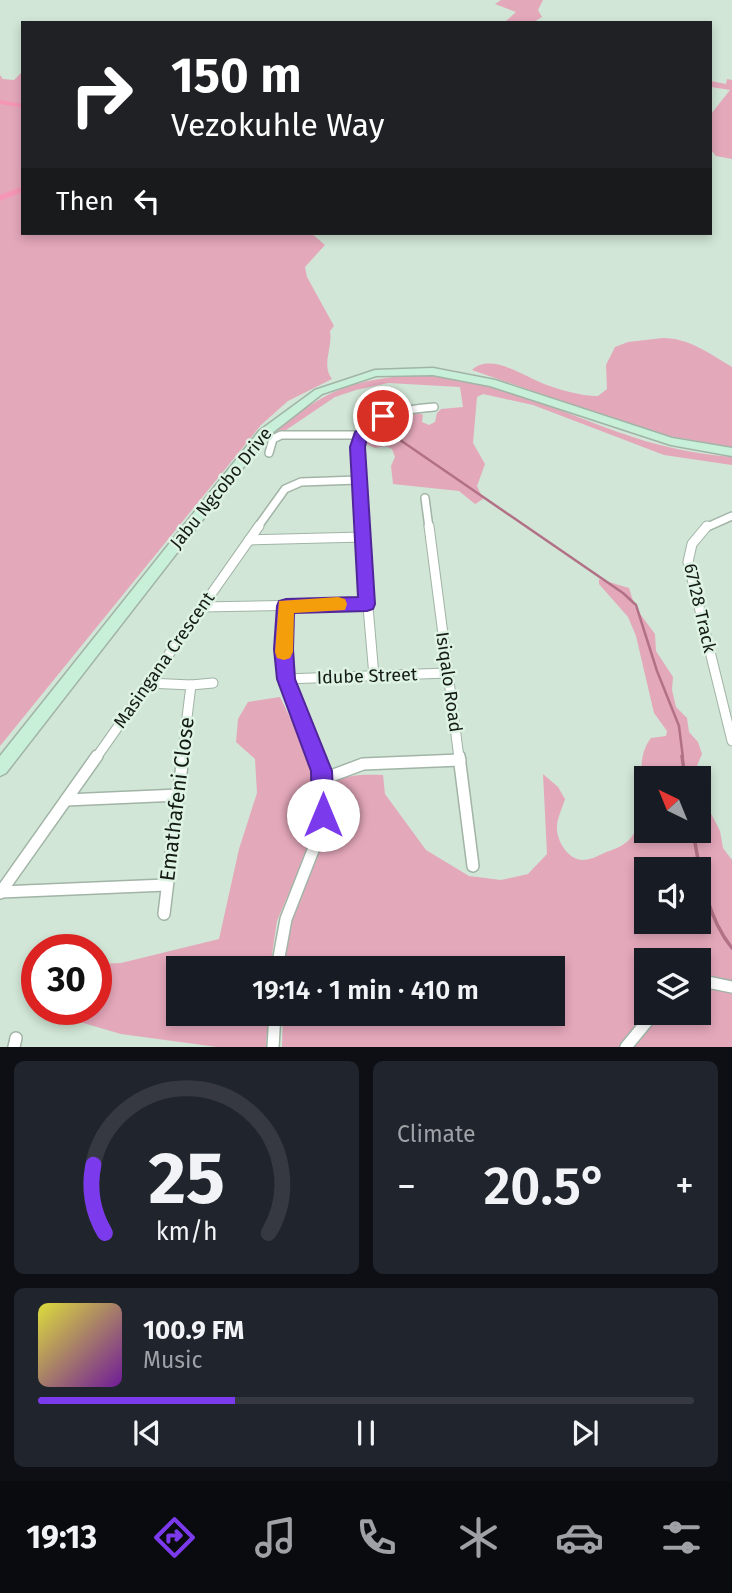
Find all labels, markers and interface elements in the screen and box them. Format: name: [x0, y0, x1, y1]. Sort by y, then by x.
text: 150 m: [171, 46, 302, 105]
icon: right: [56, 49, 147, 140]
text: Vezokuhle Way: [171, 106, 384, 144]
icon: left: [128, 182, 166, 220]
text: Then: [56, 186, 114, 217]
pin: [353, 386, 413, 446]
icon: arrive: [364, 397, 402, 435]
street label: Jabu Ngcobo Drive: [165, 423, 277, 553]
street label: 67128 Track: [679, 561, 721, 656]
street label: Masingana Crescent: [109, 587, 219, 732]
street label: Isiqalo Road: [431, 630, 467, 734]
street label: Idube Street: [316, 663, 418, 689]
street label: Emathafeni Close: [154, 716, 200, 882]
north arrow: [634, 766, 710, 844]
map controls: [634, 766, 711, 1025]
position arrow: [286, 778, 360, 852]
button: sound: [634, 857, 711, 934]
speed limit sign: 30: [21, 934, 112, 1025]
button: layers: [634, 948, 711, 1025]
text: 19:14 · 1 min · 410 m: [252, 975, 479, 1006]
text: Climate: [397, 1120, 476, 1148]
text: 25: [148, 1136, 225, 1223]
text: 20.5°: [484, 1155, 607, 1218]
text: −: [397, 1163, 416, 1209]
text: +: [675, 1163, 694, 1209]
text: km/h: [156, 1217, 217, 1247]
text: 100.9 FM: [143, 1315, 244, 1346]
text: Music: [143, 1346, 203, 1374]
icon: previous: [128, 1414, 166, 1452]
icon: pause: [347, 1414, 385, 1452]
icon: next: [566, 1414, 604, 1452]
icon: directions: [150, 1513, 199, 1562]
icon: music: [251, 1513, 300, 1562]
icon: phone: [352, 1513, 401, 1562]
icon: climate: [454, 1513, 503, 1562]
icon: car: [555, 1513, 604, 1562]
icon: filters: [657, 1513, 706, 1562]
text: 19:13: [26, 1518, 97, 1556]

